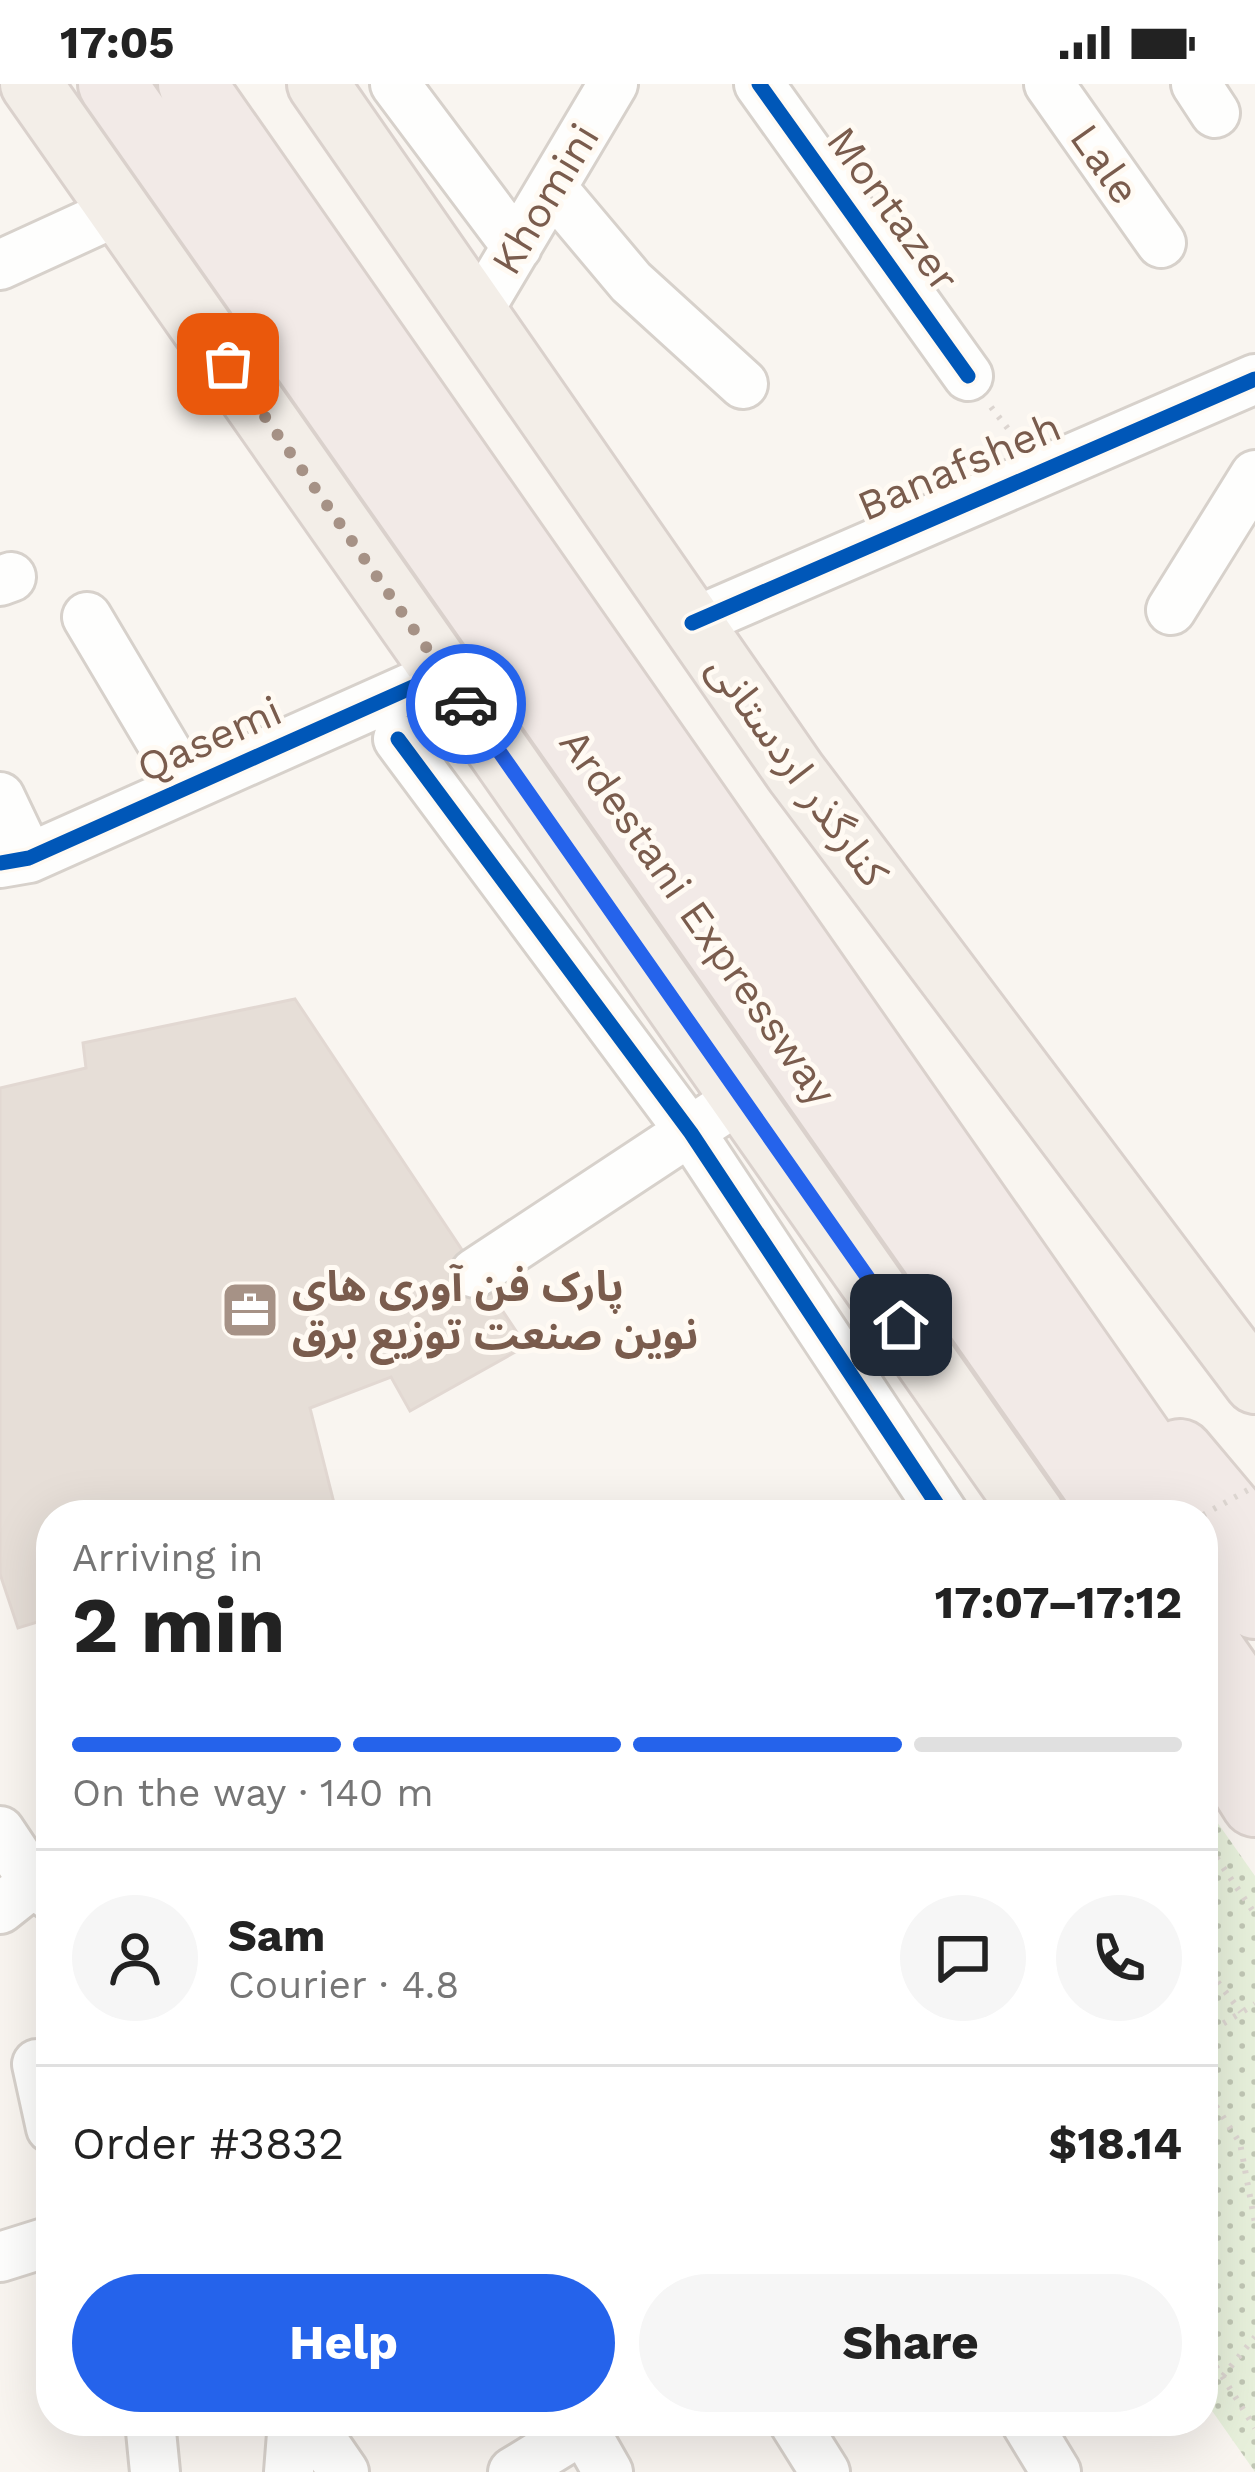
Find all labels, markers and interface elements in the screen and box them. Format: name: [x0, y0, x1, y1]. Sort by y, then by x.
text: 17:05: [60, 16, 174, 69]
street label: Khomini: [481, 115, 609, 283]
street label: Lale: [1060, 115, 1150, 213]
street label: Montazer: [817, 117, 969, 301]
pin: [177, 313, 279, 415]
icon: bag: [195, 331, 261, 397]
street label: Banafsheh: [850, 401, 1068, 531]
courier: [406, 644, 526, 764]
street label: کنارگذر اردستانی: [698, 645, 899, 896]
icon: car: [433, 671, 499, 737]
street label: Qasemi: [129, 686, 289, 792]
street label: Ardestani Expressway: [549, 720, 847, 1115]
place label: پارک فن آوری های نوین صنعت توزیع برق: [292, 1262, 698, 1365]
pin: [850, 1274, 952, 1376]
office icon: پارک فن آوری های نوین صنعت توزیع برق: [219, 1279, 281, 1341]
icon: home: [868, 1292, 934, 1358]
text: Arriving in: [72, 1535, 263, 1580]
text: 17:07–17:12: [935, 1576, 1182, 1629]
text: 2 min: [72, 1579, 285, 1671]
text: On the way · 140 m: [72, 1770, 434, 1815]
button: person: [72, 1895, 198, 2021]
button: chat: [900, 1895, 1026, 2021]
button: phone: [1056, 1895, 1182, 2021]
text: Sam: [228, 1909, 325, 1962]
text: Courier · 4.8: [228, 1962, 459, 2007]
text: Order #3832: [72, 2117, 344, 2170]
text: $18.14: [1049, 2117, 1182, 2170]
button: Help: [72, 2274, 615, 2412]
button: Share: [639, 2274, 1182, 2412]

